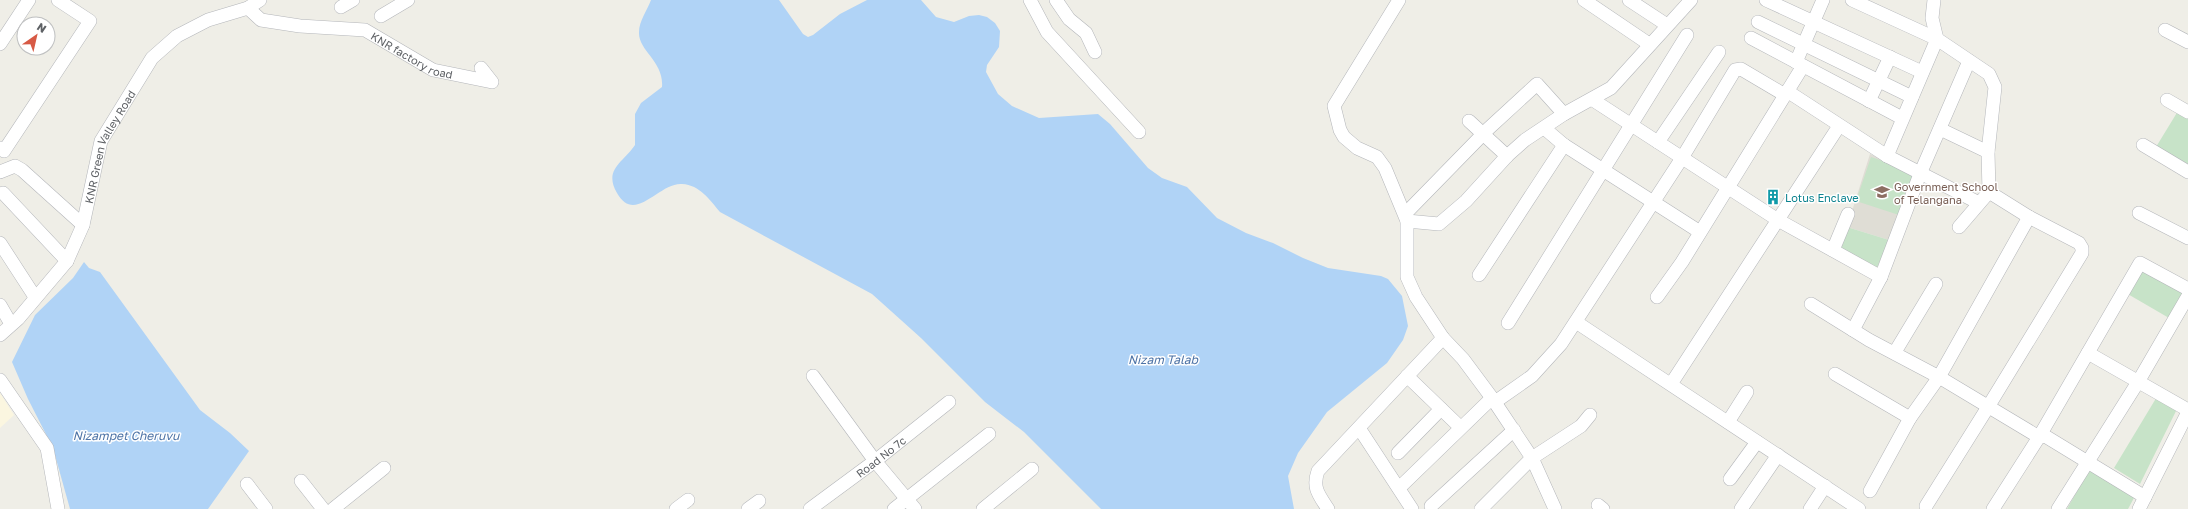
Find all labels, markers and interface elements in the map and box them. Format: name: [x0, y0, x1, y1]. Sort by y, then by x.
north arrow: [16, 16, 56, 56]
text: N: [35, 20, 49, 35]
street label: KNR factory road: [369, 29, 454, 80]
street label: KNR Green Valley Road: [81, 87, 137, 204]
place label: Government School of Telangana: [1894, 180, 1998, 206]
school or university icon: Government School of Telangana: [1873, 183, 1891, 201]
building icon: Lotus Enclave: [1764, 188, 1782, 206]
place label: Lotus Enclave: [1785, 191, 1859, 204]
water label: Nizam Talab: [1128, 352, 1200, 367]
water label: Nizampet Cheruvu: [73, 428, 180, 443]
street label: Road No 7c: [853, 433, 908, 480]

